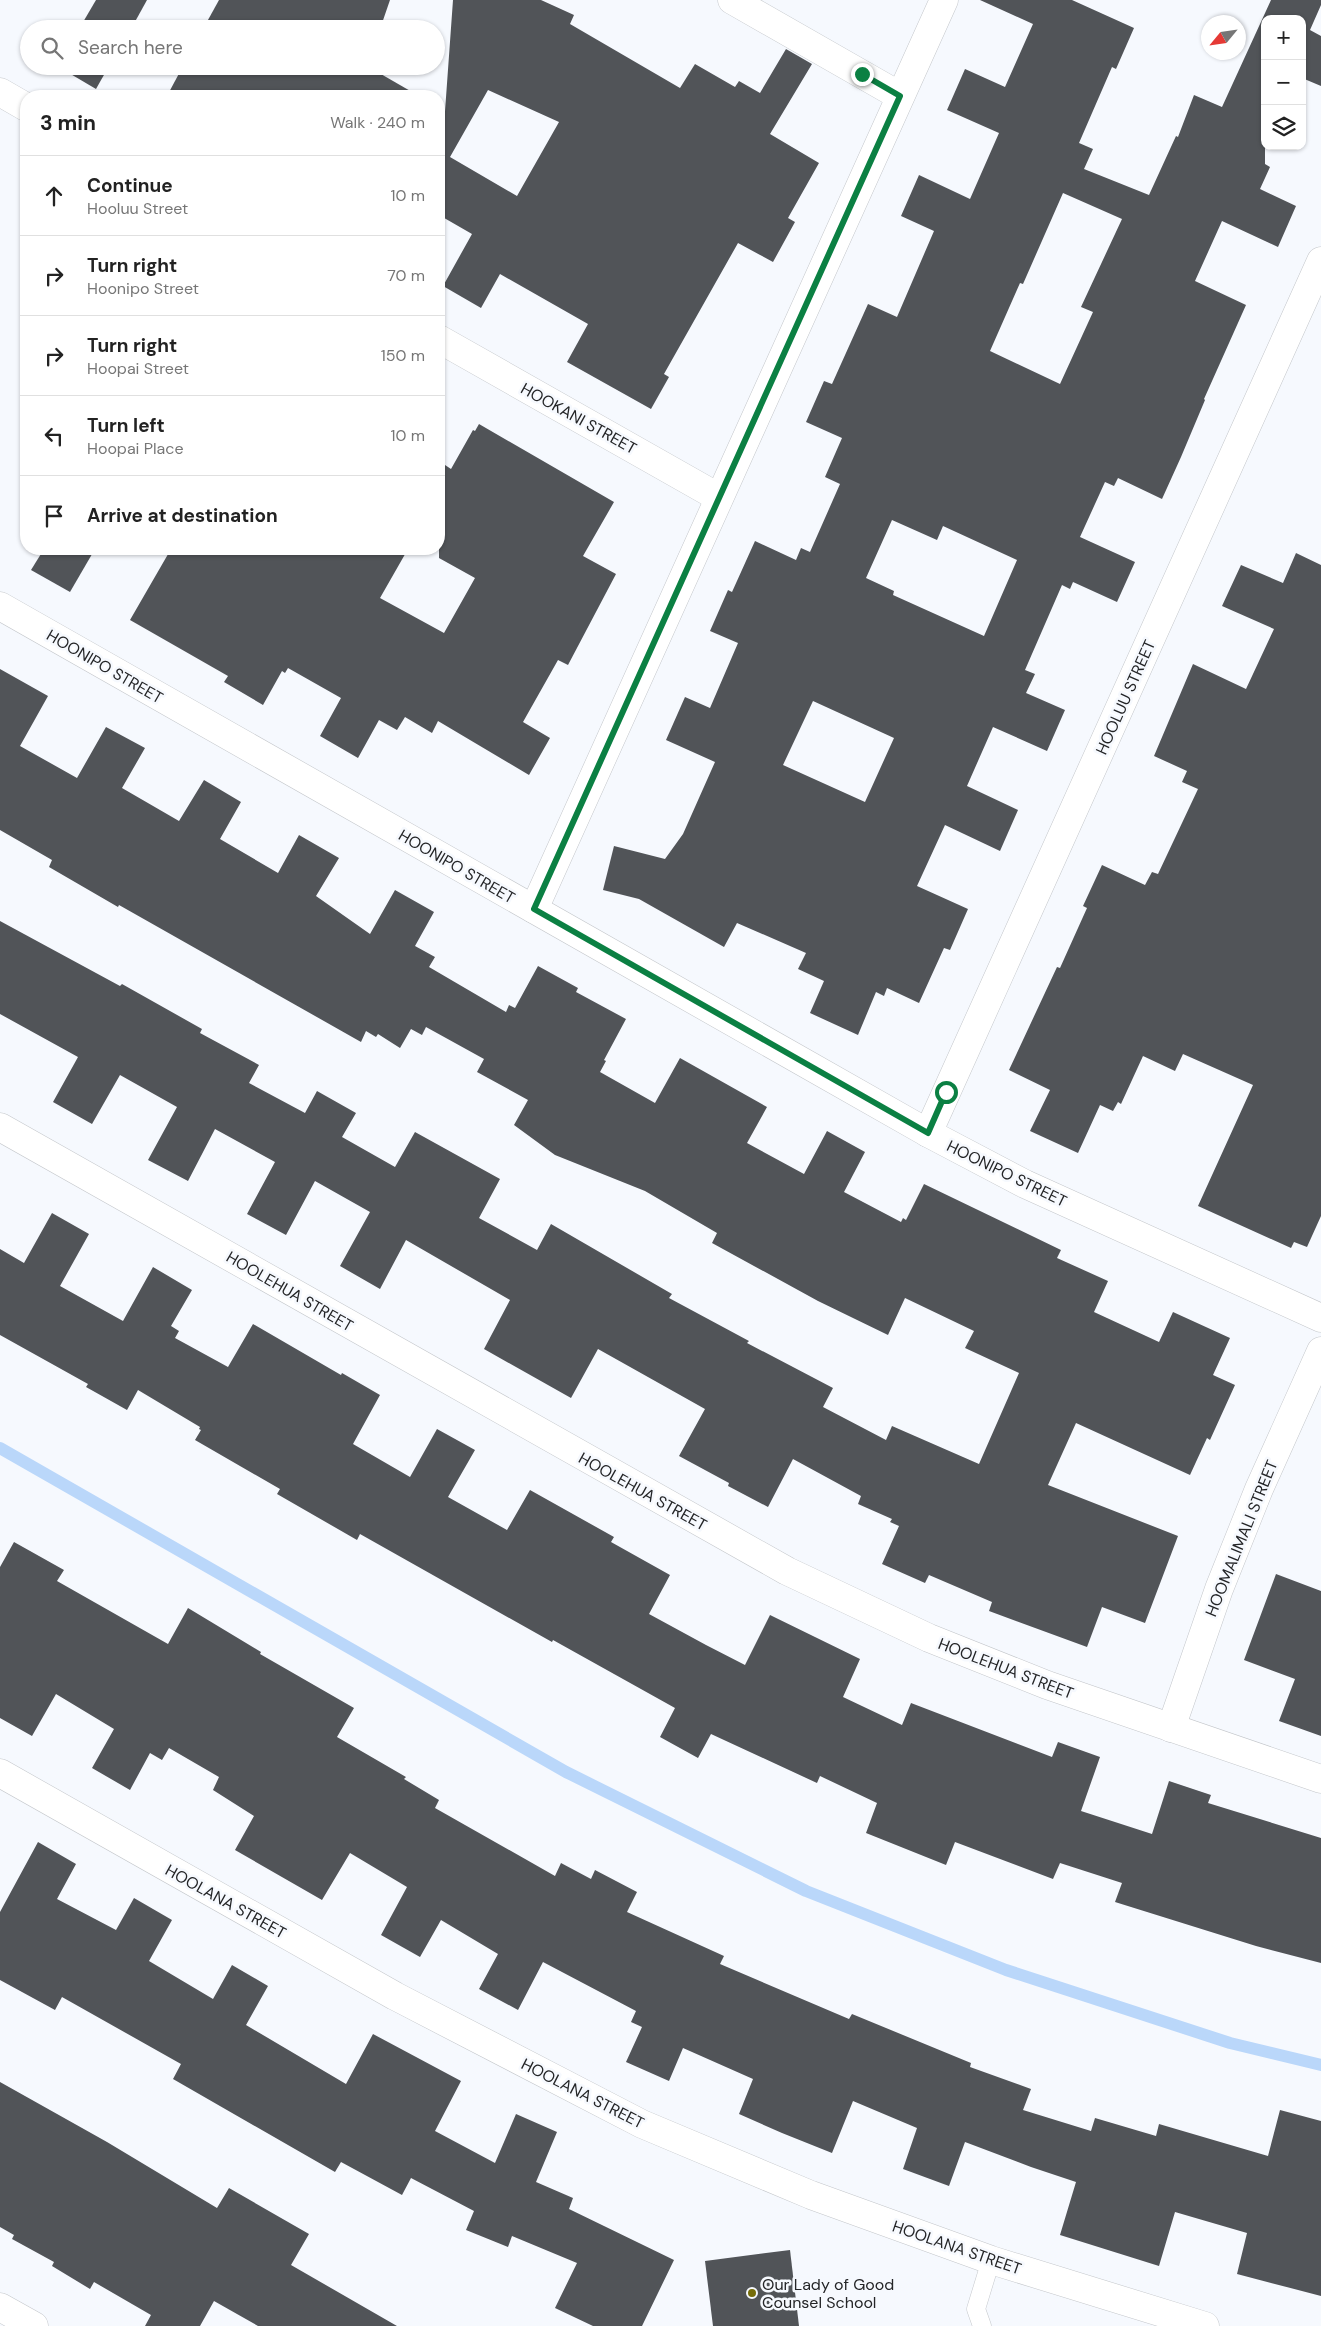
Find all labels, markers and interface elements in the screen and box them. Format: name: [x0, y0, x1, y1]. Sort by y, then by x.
north arrow: [1201, 15, 1246, 60]
map controls: [1261, 15, 1306, 150]
button: +: [1261, 15, 1306, 60]
search box: [20, 20, 445, 75]
icon: search: [38, 34, 66, 62]
text: Search here: [78, 35, 183, 60]
button: −: [1261, 60, 1306, 105]
route end: [851, 63, 874, 86]
button: layers: [1261, 105, 1306, 150]
text: 3 min: [40, 109, 96, 137]
text: Walk · 240 m: [330, 112, 425, 133]
text: Continue: [87, 173, 173, 198]
icon: ahead: [40, 182, 68, 210]
text: 10 m: [391, 185, 425, 206]
text: Hooluu Street: [87, 198, 188, 219]
text: Turn right: [87, 253, 177, 278]
icon: right: [40, 262, 68, 290]
text: 70 m: [387, 265, 425, 286]
text: Hoonipo Street: [87, 278, 199, 299]
text: Turn right: [87, 333, 177, 358]
icon: right: [40, 342, 68, 370]
text: 150 m: [381, 345, 425, 366]
text: Hoopai Street: [87, 358, 189, 379]
street label: HOOKANI STREET: [517, 378, 640, 459]
text: Turn left: [87, 413, 165, 438]
icon: left: [40, 422, 68, 450]
text: 10 m: [391, 425, 425, 446]
text: Hoopai Place: [87, 438, 183, 459]
icon: arrive: [40, 502, 68, 530]
text: Arrive at destination: [87, 503, 278, 528]
street label: HOONIPO STREET: [43, 625, 167, 708]
street label: HOOLUU STREET: [1091, 637, 1160, 758]
street label: HOONIPO STREET: [395, 825, 519, 908]
route start: [935, 1081, 958, 1104]
street label: HOONIPO STREET: [943, 1135, 1070, 1212]
street label: HOOLEHUA STREET: [222, 1246, 357, 1336]
street label: HOOLEHUA STREET: [575, 1447, 711, 1535]
street label: HOOMALIMALI STREET: [1200, 1457, 1282, 1620]
street label: HOOLEHUA STREET: [935, 1633, 1077, 1704]
street label: HOOLANA STREET: [162, 1859, 290, 1943]
street label: HOOLANA STREET: [518, 2053, 648, 2134]
street label: HOOLANA STREET: [890, 2216, 1024, 2279]
place label: Our Lady of Good Counsel School: [762, 2274, 894, 2313]
marker: Our Lady of Good Counsel School: [746, 2287, 758, 2299]

